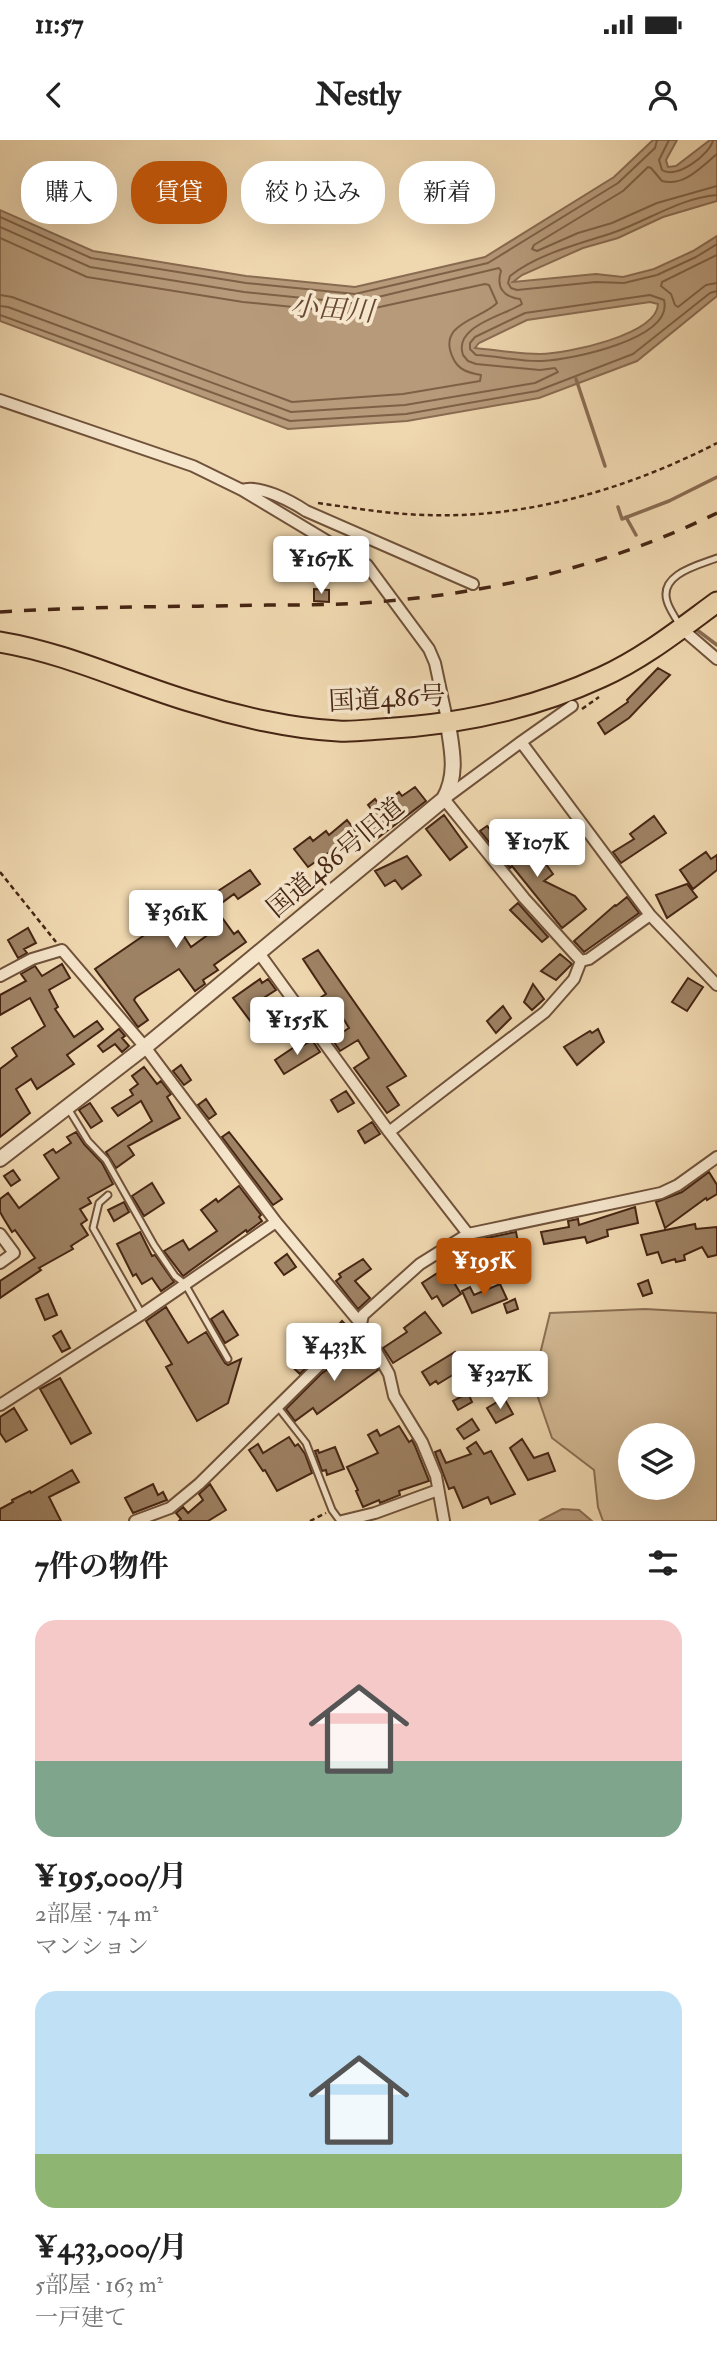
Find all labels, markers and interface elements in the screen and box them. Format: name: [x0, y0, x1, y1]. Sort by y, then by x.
text: 11:57: [35, 9, 83, 41]
text: Nestly: [316, 75, 401, 115]
icon: back: [35, 76, 73, 114]
icon: person: [644, 76, 682, 114]
chip: 購入: [21, 161, 117, 224]
chip: 賃貸: [131, 161, 227, 224]
chip: 絞り込み: [241, 161, 385, 224]
chip: 新着: [399, 161, 495, 224]
water label: 小田川: [289, 289, 378, 330]
pin: ¥167K: [272, 536, 370, 596]
text: ¥167K: [289, 544, 353, 573]
street label: 国道486号: [328, 680, 446, 718]
street label: 国道486号旧道: [261, 791, 411, 924]
pin: ¥107K: [488, 820, 586, 879]
text: ¥107K: [505, 827, 569, 856]
pin: ¥361K: [127, 890, 225, 950]
text: ¥361K: [145, 898, 207, 927]
pin: ¥155K: [248, 998, 346, 1057]
text: ¥155K: [266, 1005, 328, 1034]
pin: ¥195K: [435, 1238, 533, 1298]
text: ¥195K: [452, 1246, 516, 1275]
pin: ¥433K: [285, 1324, 383, 1383]
text: ¥433K: [302, 1331, 366, 1360]
pin: ¥327K: [451, 1352, 549, 1411]
text: ¥327K: [468, 1359, 532, 1388]
map controls: [618, 1423, 695, 1500]
button: layers: [618, 1423, 695, 1500]
icon: filters: [644, 1544, 682, 1582]
text: 7件の物件: [35, 1548, 169, 1585]
icon: home: [296, 1666, 422, 1792]
text: ¥195,000/月: [35, 1858, 187, 1895]
text: 2部屋 · 74 m²: [35, 1899, 158, 1928]
text: マンション: [35, 1932, 149, 1961]
icon: home: [296, 2037, 422, 2163]
text: ¥433,000/月: [35, 2229, 188, 2266]
text: 5部屋 · 163 m²: [35, 2270, 163, 2299]
text: 一戸建て: [35, 2303, 127, 2332]

